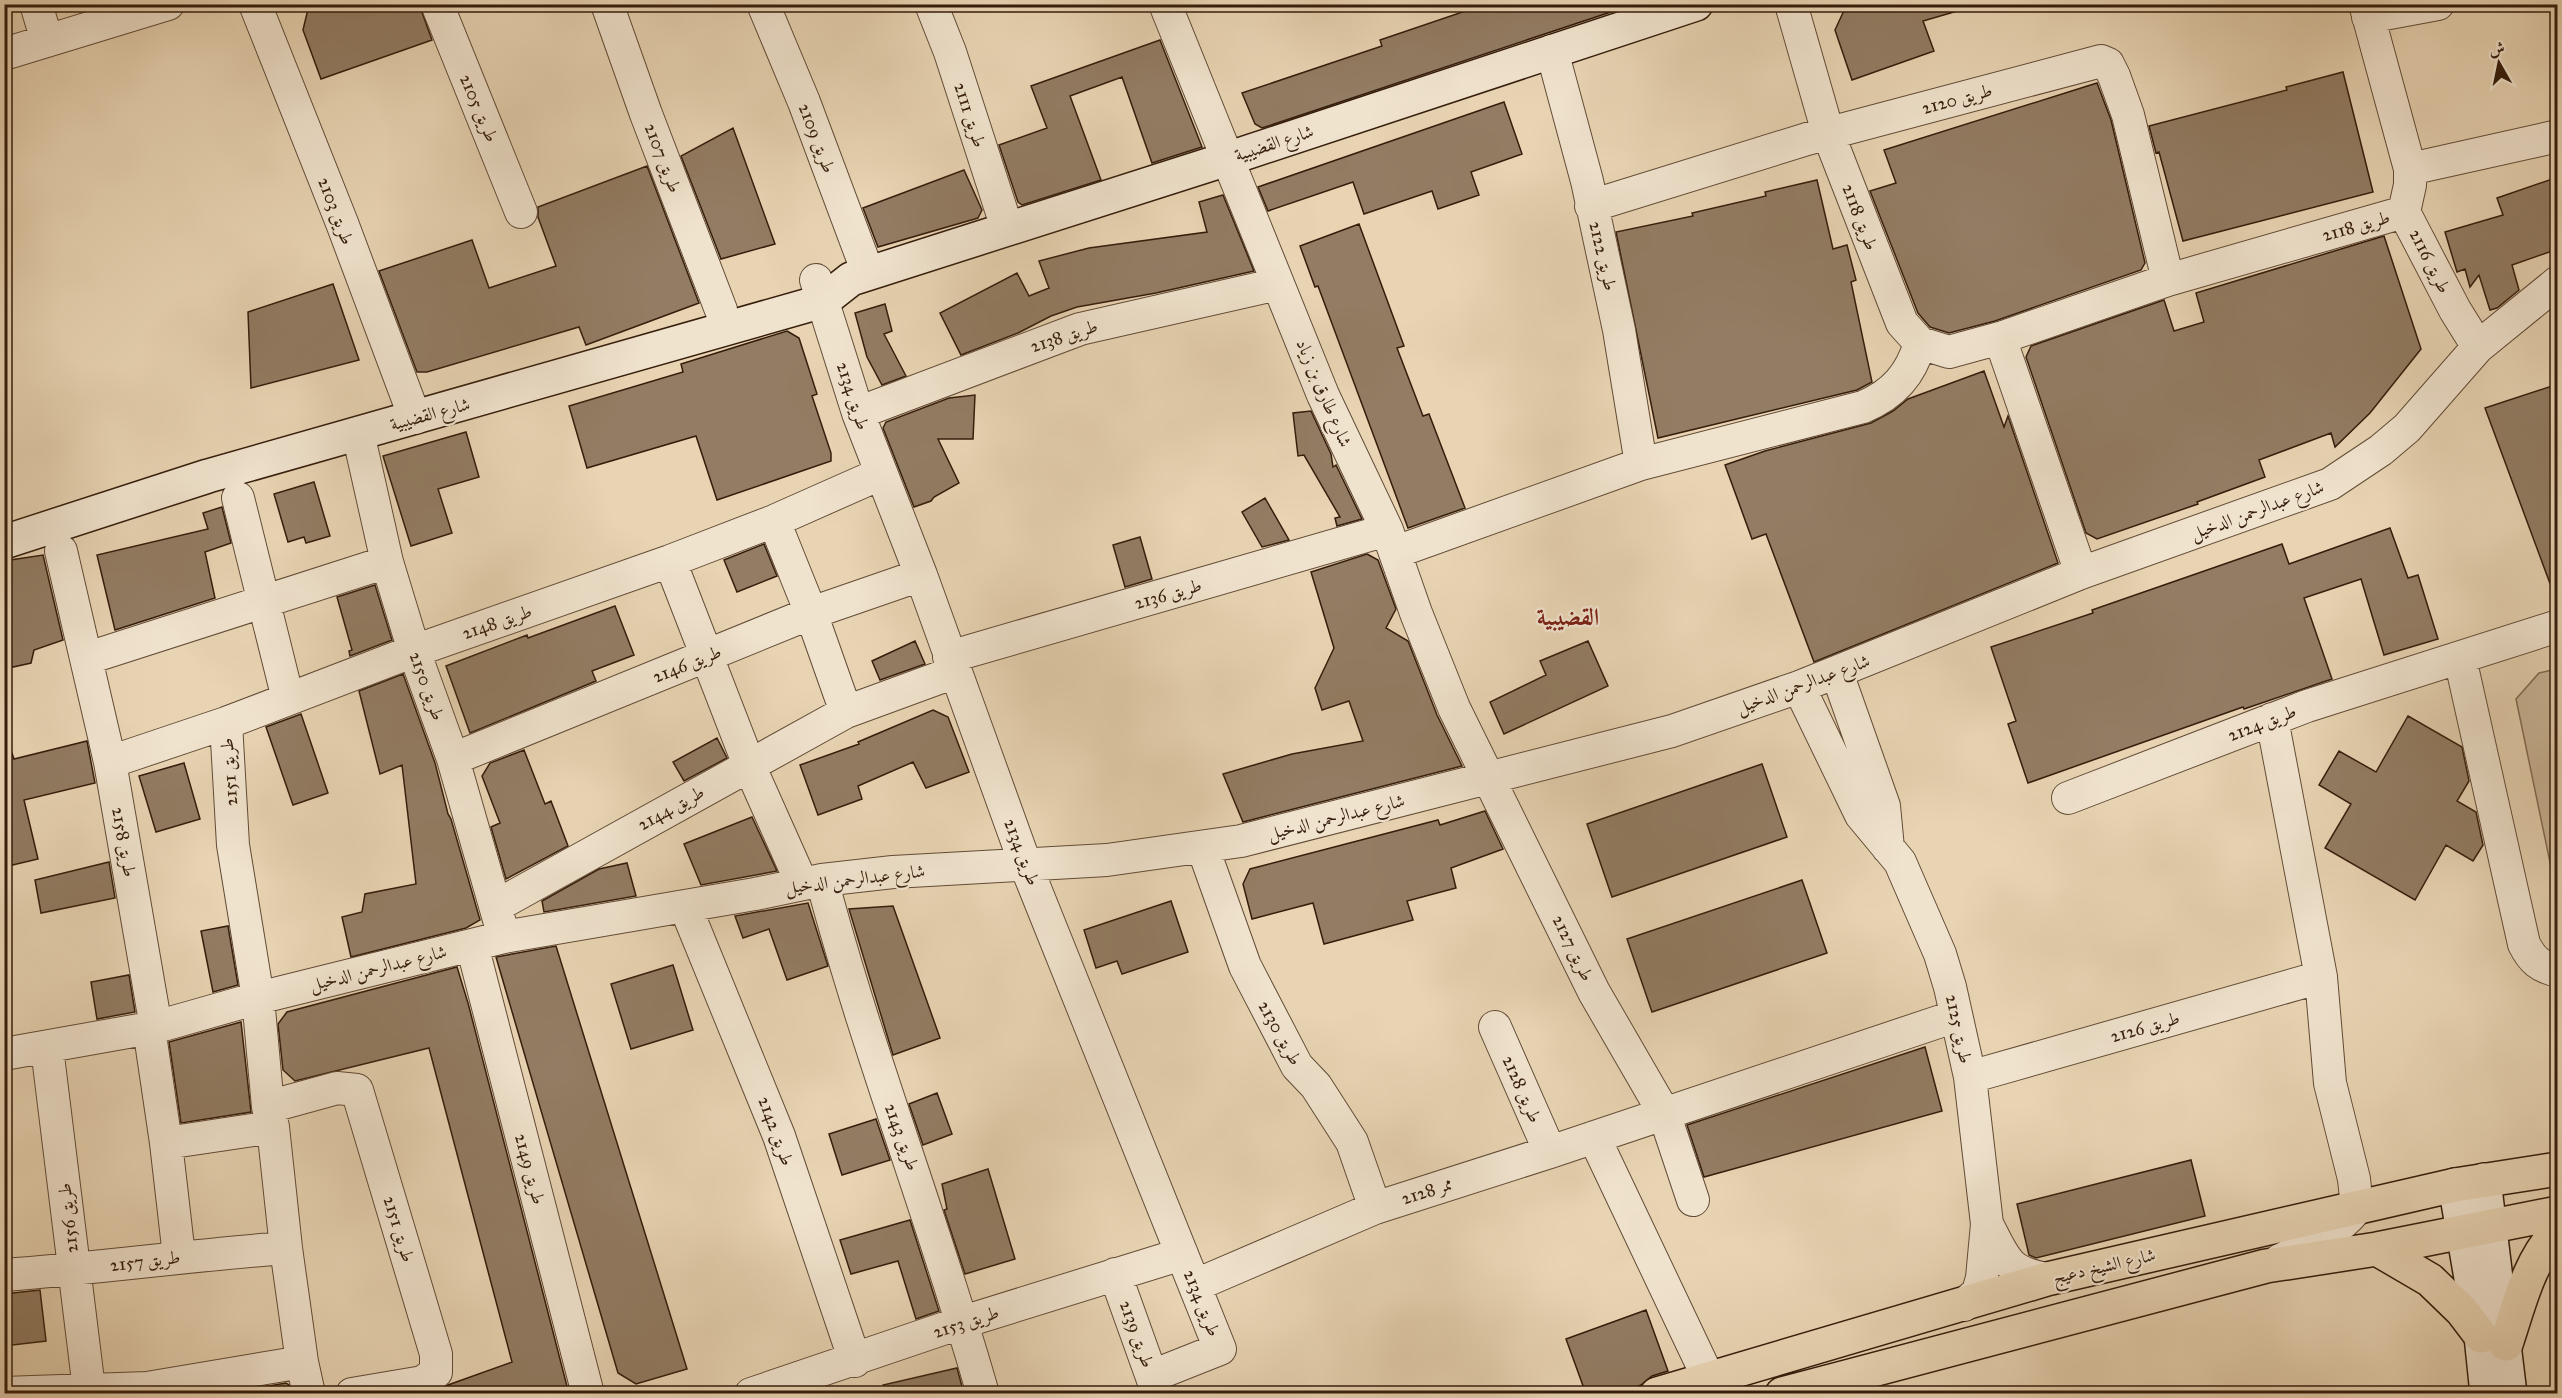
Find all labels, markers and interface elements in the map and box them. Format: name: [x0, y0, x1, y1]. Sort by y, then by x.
north arrow: [2469, 33, 2529, 93]
text: ش: [2487, 38, 2506, 59]
street label: طريق 2105: [454, 71, 503, 146]
street label: طريق 2120: [1919, 79, 1995, 120]
street label: طريق 2111: [948, 80, 991, 151]
street label: طريق 2109: [793, 100, 840, 176]
street label: طريق 2107: [639, 120, 686, 196]
street label: شارع القضيبية: [1232, 120, 1318, 170]
street label: طريق 2103: [312, 174, 359, 248]
street label: طريق 2118: [1836, 181, 1883, 254]
street label: طريق 2118: [2320, 206, 2393, 247]
street label: طريق 2122: [1583, 219, 1622, 293]
street label: طريق 2116: [2404, 225, 2455, 297]
street label: طريق 2138: [1028, 315, 1101, 358]
street label: شارع طارق بن زياد: [1288, 336, 1357, 452]
street label: طريق 2134: [831, 359, 874, 433]
street label: شارع القضيبية: [388, 393, 473, 439]
street label: شارع عبدالرحمن الدخيل: [2187, 476, 2328, 548]
street label: طريق 2136: [1132, 574, 1205, 615]
street label: طريق 2148: [459, 600, 535, 645]
district label: القضيبية: [1537, 602, 1599, 632]
street label: طريق 2146: [649, 640, 725, 689]
street label: طريق 2150: [403, 649, 450, 724]
street label: شارع عبدالرحمن الدخيل: [1733, 650, 1874, 722]
street label: طريق 2124: [2225, 700, 2300, 747]
street label: طريق 2151: [216, 737, 243, 807]
street label: طريق 2144: [634, 781, 709, 836]
street label: شارع عبدالرحمن الدخيل: [1265, 789, 1408, 849]
street label: طريق 2158: [106, 805, 141, 879]
street label: طريق 2134: [998, 815, 1045, 889]
street label: شارع عبدالرحمن الدخيل: [784, 860, 927, 902]
street label: طريق 2127: [1547, 911, 1598, 985]
street label: شارع عبدالرحمن الدخيل: [307, 940, 450, 1000]
street label: طريق 2125: [1940, 993, 1977, 1066]
street label: طريق 2130: [1252, 997, 1307, 1070]
street label: طريق 2126: [2108, 1007, 2182, 1048]
street label: طريق 2128: [1497, 1052, 1547, 1126]
street label: طريق 2142: [752, 1094, 799, 1169]
street label: طريق 2143: [879, 1100, 924, 1174]
street label: طريق 2149: [509, 1131, 550, 1207]
street label: ممر 2128: [1399, 1172, 1456, 1211]
street label: طريق 2156: [53, 1182, 84, 1254]
street label: طريق 2151: [378, 1193, 419, 1265]
street label: شارع الشيخ دعيج: [2050, 1243, 2159, 1293]
street label: طريق 2157: [109, 1246, 182, 1277]
street label: طريق 2134: [1178, 1266, 1225, 1340]
street label: طريق 2139: [1114, 1298, 1159, 1371]
street label: طريق 2153: [930, 1301, 1002, 1344]

